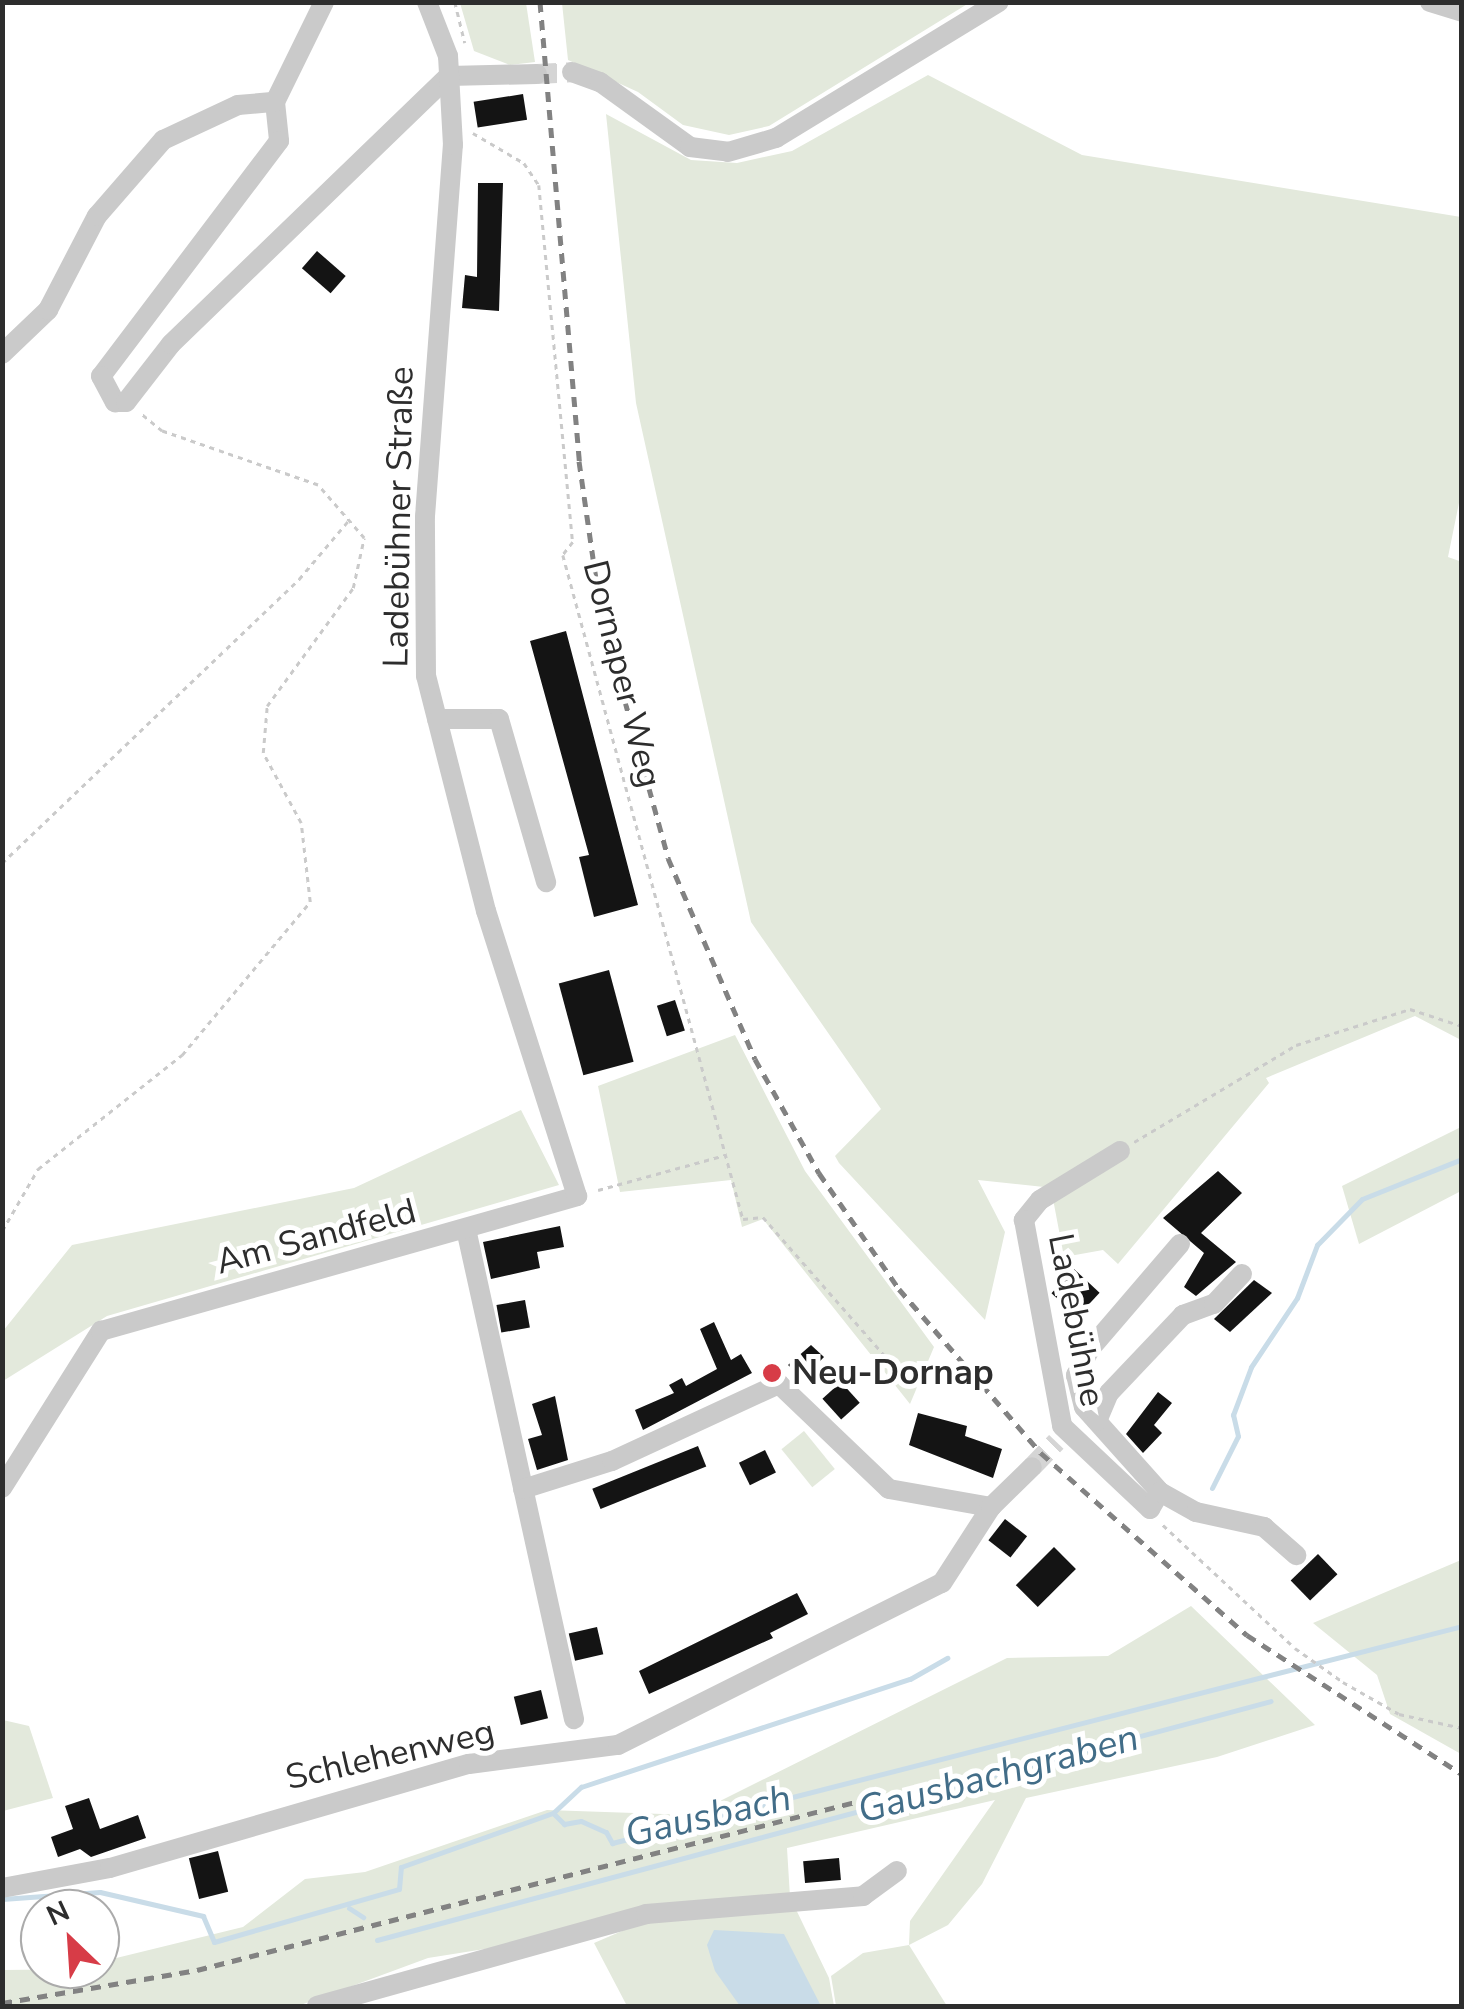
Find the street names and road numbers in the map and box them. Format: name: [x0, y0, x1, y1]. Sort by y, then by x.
street label: Ladebühner Straße: [375, 366, 423, 668]
street label: Dornaper Weg: [573, 556, 671, 792]
street label: Am Sandfeld: [211, 1190, 421, 1284]
street label: Ladebühne: [1039, 1230, 1113, 1410]
street label: Schlehenweg: [282, 1711, 498, 1799]

